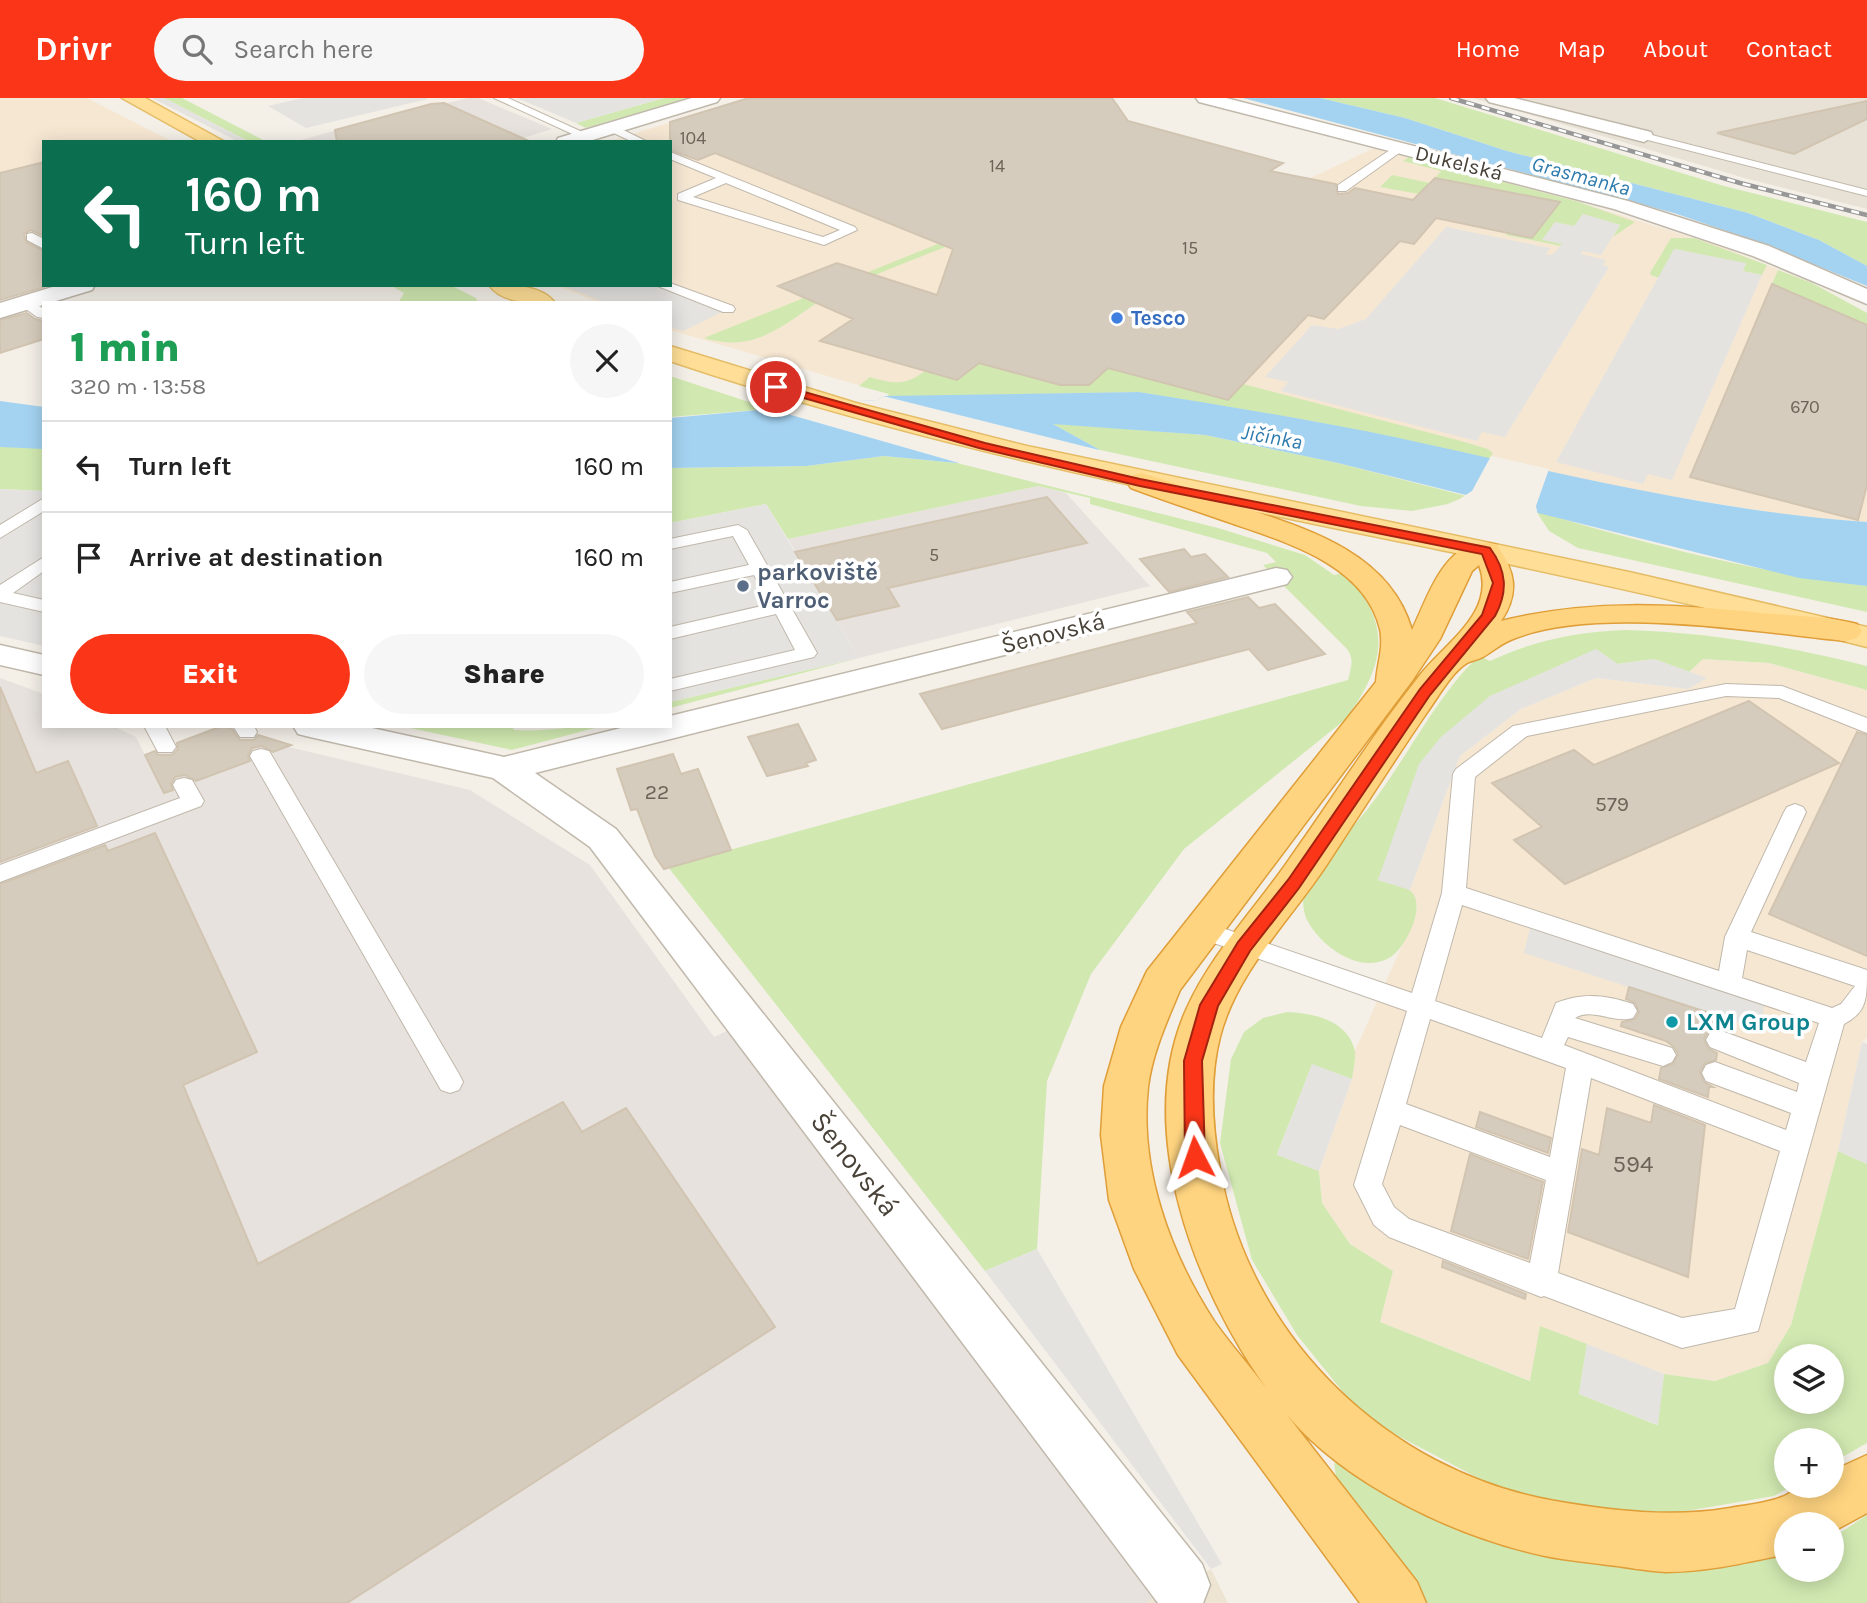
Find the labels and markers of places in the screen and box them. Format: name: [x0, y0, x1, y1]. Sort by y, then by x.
place label: Tesco: [1131, 306, 1186, 330]
marker: Tesco: [1109, 310, 1125, 326]
pin: [746, 357, 806, 417]
place label: parkoviště Varroc: [757, 558, 878, 614]
marker: parkoviště Varroc: [735, 578, 751, 594]
place label: LXM Group: [1686, 1008, 1810, 1036]
marker: LXM Group: [1664, 1014, 1680, 1030]

